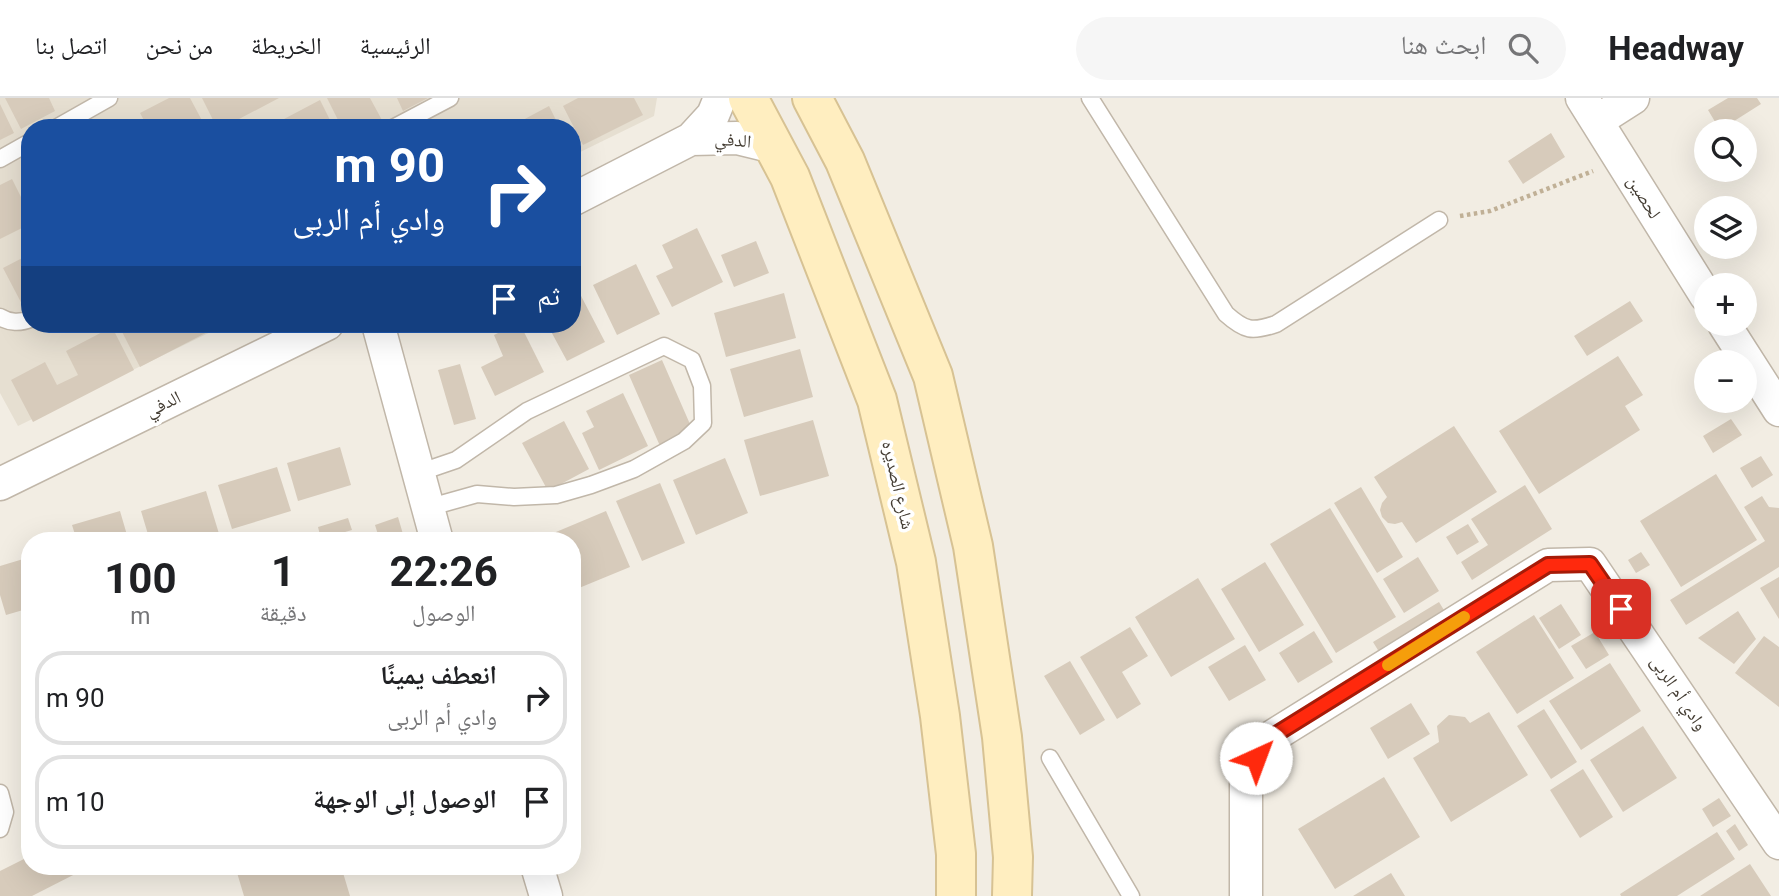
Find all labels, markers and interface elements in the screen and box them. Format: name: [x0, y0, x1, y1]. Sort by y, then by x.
search box: [1076, 17, 1566, 80]
icon: search: [1504, 29, 1542, 67]
text: Headway: [1608, 29, 1744, 68]
text: ابحث هنا: [1401, 30, 1486, 60]
text: اتصل بنا: [35, 32, 107, 60]
text: من نحن: [145, 32, 213, 60]
text: الخريطة: [251, 32, 322, 60]
text: الرئيسية: [360, 32, 431, 60]
map controls: [1694, 119, 1757, 413]
button: search: [1694, 119, 1757, 182]
street label: الدفي: [714, 127, 752, 156]
text: 90 m: [334, 137, 445, 194]
icon: right: [469, 147, 560, 238]
street label: لحصين: [1622, 171, 1666, 223]
button: layers: [1694, 196, 1757, 259]
text: وادي أم الربى: [292, 200, 445, 238]
button: +: [1694, 273, 1757, 336]
icon: arrive: [485, 280, 523, 318]
text: ثم: [537, 281, 560, 311]
button: −: [1694, 350, 1757, 413]
street label: الدفي: [142, 386, 186, 425]
street label: شارع الصديره: [877, 439, 919, 531]
text: 1: [271, 547, 295, 596]
text: 22:26: [390, 547, 498, 596]
text: 100: [104, 554, 176, 603]
pin: [1591, 579, 1651, 639]
icon: arrive: [1602, 590, 1640, 628]
text: دقيقة: [260, 600, 306, 627]
text: الوصول: [412, 600, 476, 627]
text: m: [130, 603, 150, 630]
street label: وادي أم الربى: [1643, 651, 1712, 737]
text: انعطف يمينًا: [380, 660, 497, 690]
icon: right: [518, 679, 556, 717]
text: 90 m: [46, 683, 105, 713]
text: وادي أم الربى: [387, 704, 497, 731]
position arrow: [1219, 721, 1293, 795]
icon: arrive: [518, 783, 556, 821]
text: الوصول إلى الوجهة: [313, 784, 497, 814]
text: 10 m: [46, 787, 105, 817]

